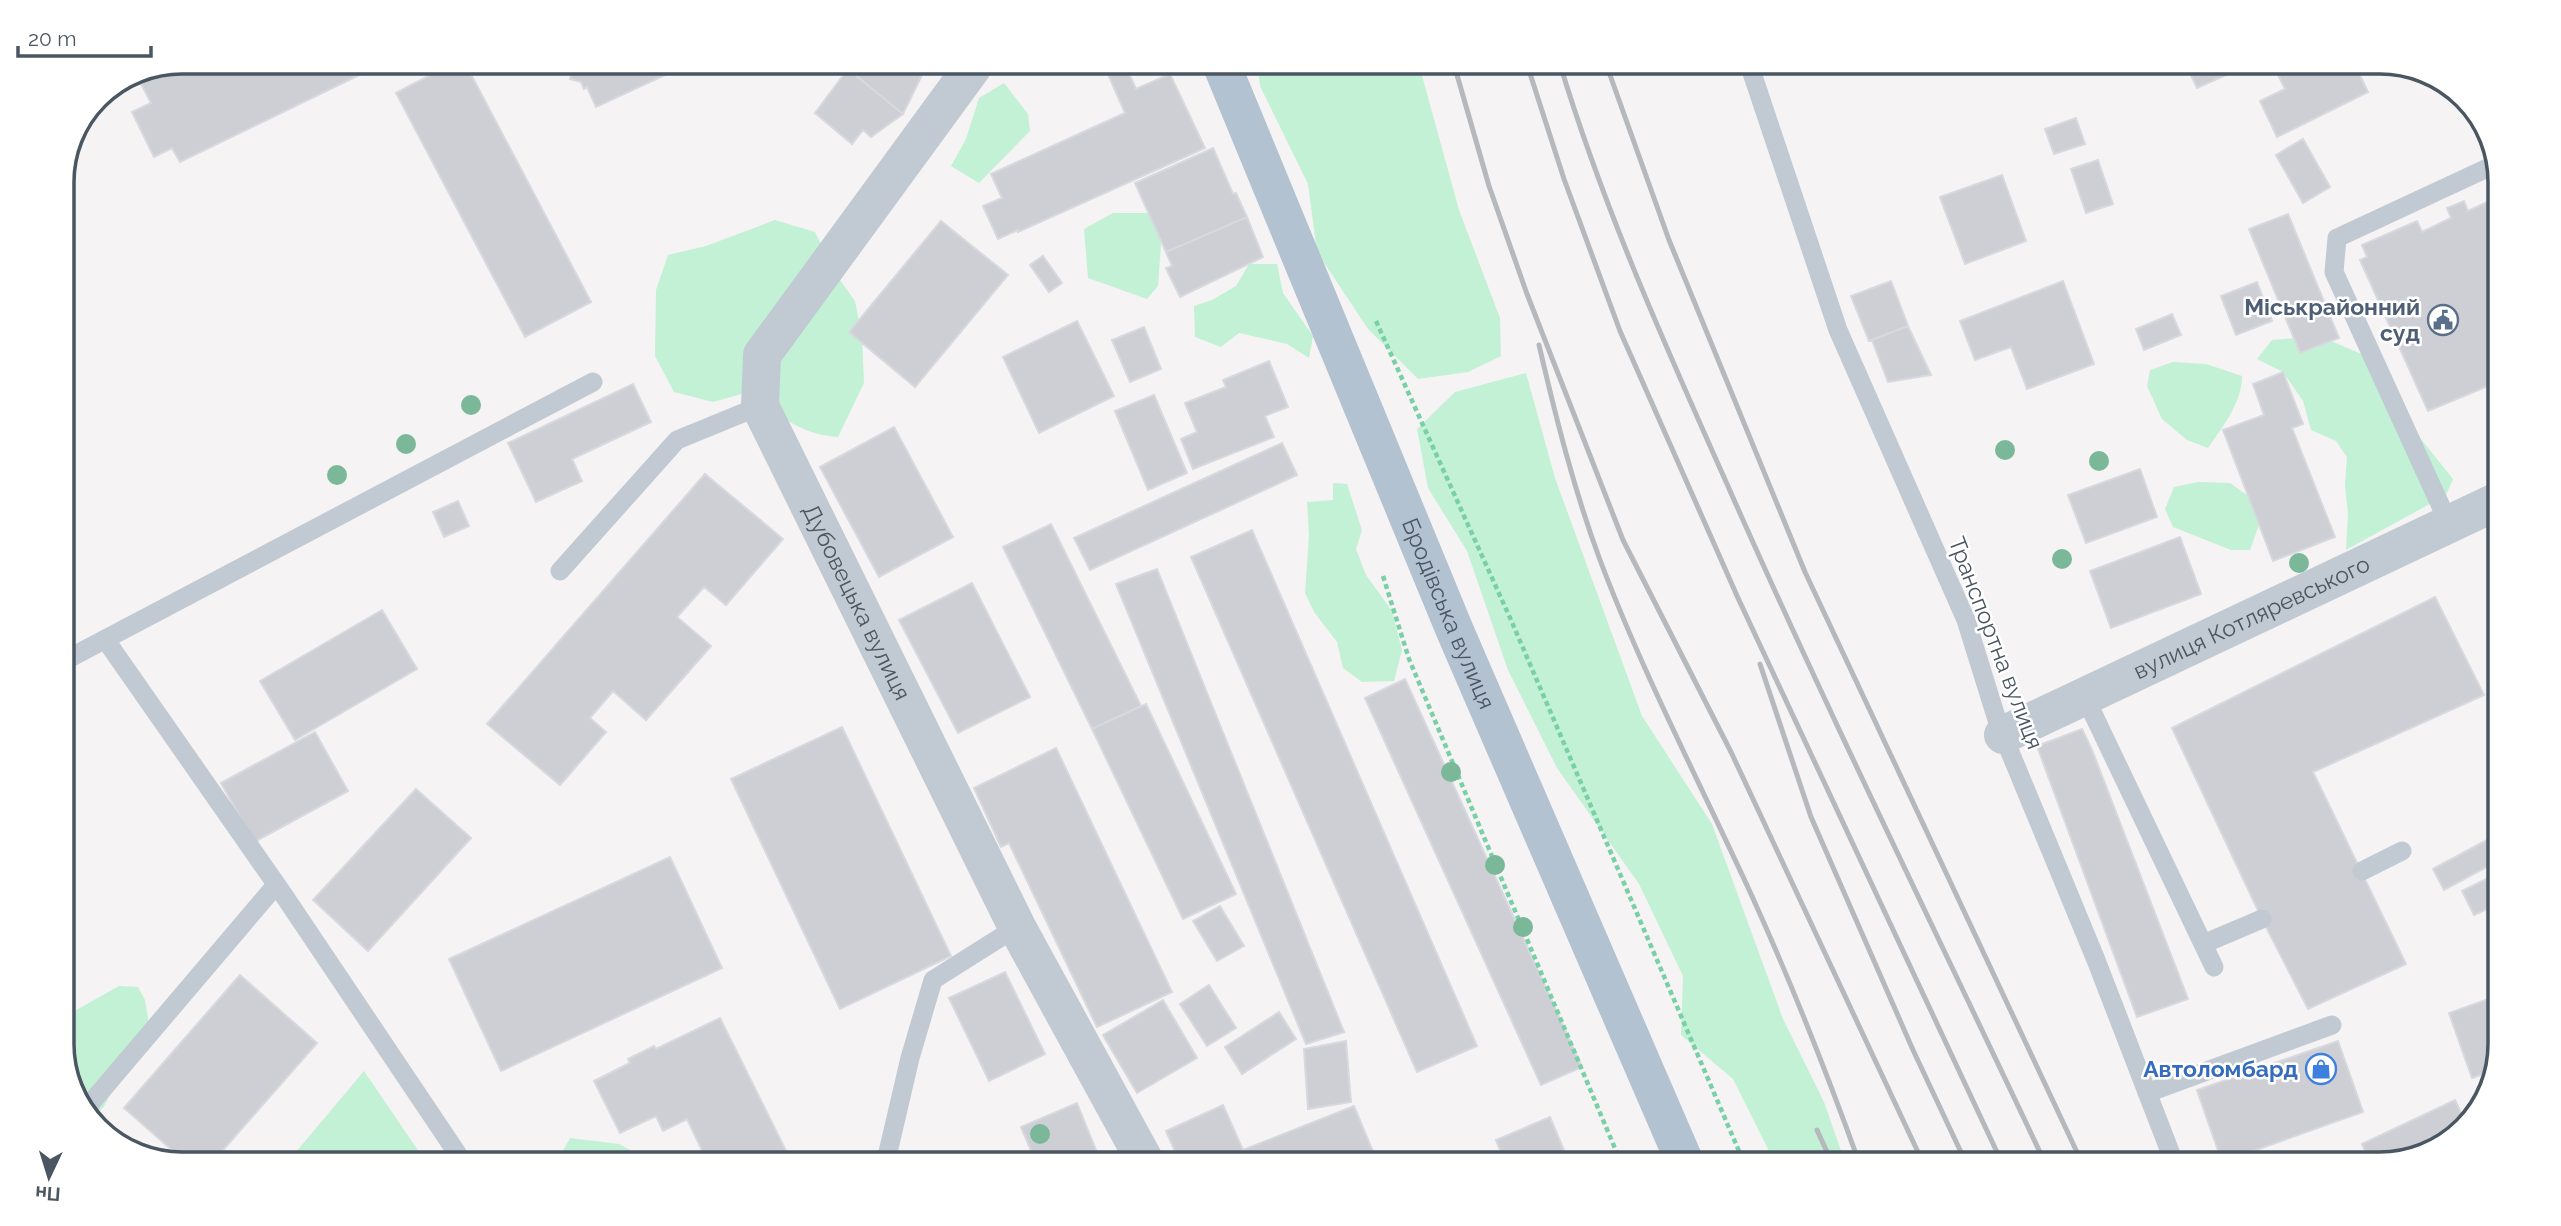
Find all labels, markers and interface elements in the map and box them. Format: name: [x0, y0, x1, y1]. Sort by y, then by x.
scale bar: [18, 14, 150, 58]
text: 20 m: [28, 26, 76, 51]
place label: Міськрайонний суд: [2244, 293, 2420, 346]
public building icon: Міськрайонний суд: [2426, 303, 2460, 337]
street label: Дубовецька вулиця: [798, 500, 917, 704]
street label: Бродівська вулиця: [1397, 514, 1501, 713]
street label: Транспортна вулиця: [1944, 533, 2049, 753]
street label: вулиця Котляревського: [2129, 550, 2374, 684]
shop icon: Автоломбард: [2304, 1052, 2338, 1086]
place label: Автоломбард: [2143, 1055, 2298, 1082]
north arrow: [14, 1142, 84, 1212]
text: Пн: [34, 1182, 61, 1206]

